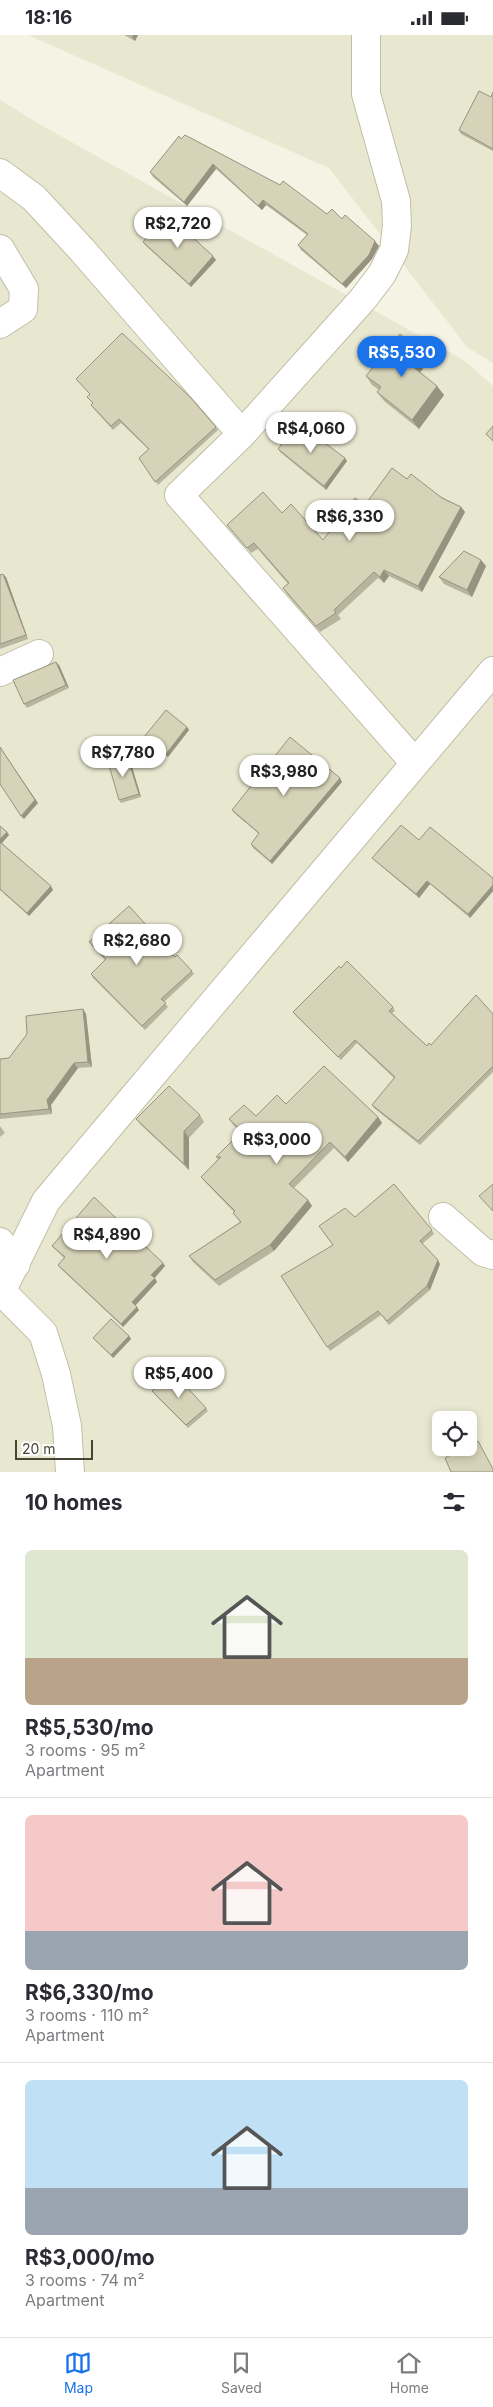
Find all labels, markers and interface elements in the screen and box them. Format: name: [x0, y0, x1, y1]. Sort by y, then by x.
text: 18:16: [25, 6, 72, 29]
pin: R$2,720: [132, 207, 224, 249]
text: R$2,720: [145, 213, 211, 233]
pin: R$5,530: [356, 335, 448, 378]
text: R$5,530: [368, 342, 436, 362]
pin: R$4,060: [265, 411, 357, 454]
text: R$4,060: [277, 418, 345, 438]
pin: R$6,330: [304, 499, 396, 542]
text: R$6,330: [316, 506, 384, 526]
pin: R$7,780: [77, 735, 169, 778]
text: R$7,780: [91, 742, 155, 762]
pin: R$3,980: [238, 755, 330, 797]
text: R$3,980: [250, 761, 318, 781]
pin: R$2,680: [91, 923, 183, 966]
text: R$2,680: [103, 930, 171, 950]
pin: R$3,000: [231, 1123, 323, 1165]
text: R$3,000: [243, 1129, 311, 1149]
pin: R$4,890: [61, 1217, 153, 1260]
text: R$4,890: [73, 1224, 141, 1244]
pin: R$5,400: [133, 1357, 225, 1399]
text: R$5,400: [145, 1363, 213, 1383]
map controls: [432, 1411, 477, 1456]
button: locate: [432, 1411, 477, 1456]
scale bar: [15, 1437, 92, 1460]
text: 20 m: [22, 1440, 56, 1457]
icon: filters: [440, 1488, 468, 1516]
text: 10 homes: [25, 1490, 123, 1515]
icon: home: [202, 1582, 292, 1672]
text: R$5,530/mo: [25, 1715, 154, 1740]
text: 3 rooms · 95 m²: [25, 1740, 146, 1760]
text: Apartment: [25, 1760, 105, 1780]
icon: home: [202, 1848, 292, 1938]
text: R$6,330/mo: [25, 1980, 154, 2005]
text: 3 rooms · 110 m²: [25, 2005, 149, 2025]
text: Apartment: [25, 2025, 105, 2045]
icon: home: [202, 2113, 292, 2203]
text: R$3,000/mo: [25, 2245, 155, 2270]
text: 3 rooms · 74 m²: [25, 2270, 144, 2290]
text: Apartment: [25, 2290, 105, 2310]
tab: Map: [64, 2349, 93, 2396]
tab: Saved: [221, 2349, 262, 2396]
tab: Home: [390, 2349, 429, 2396]

